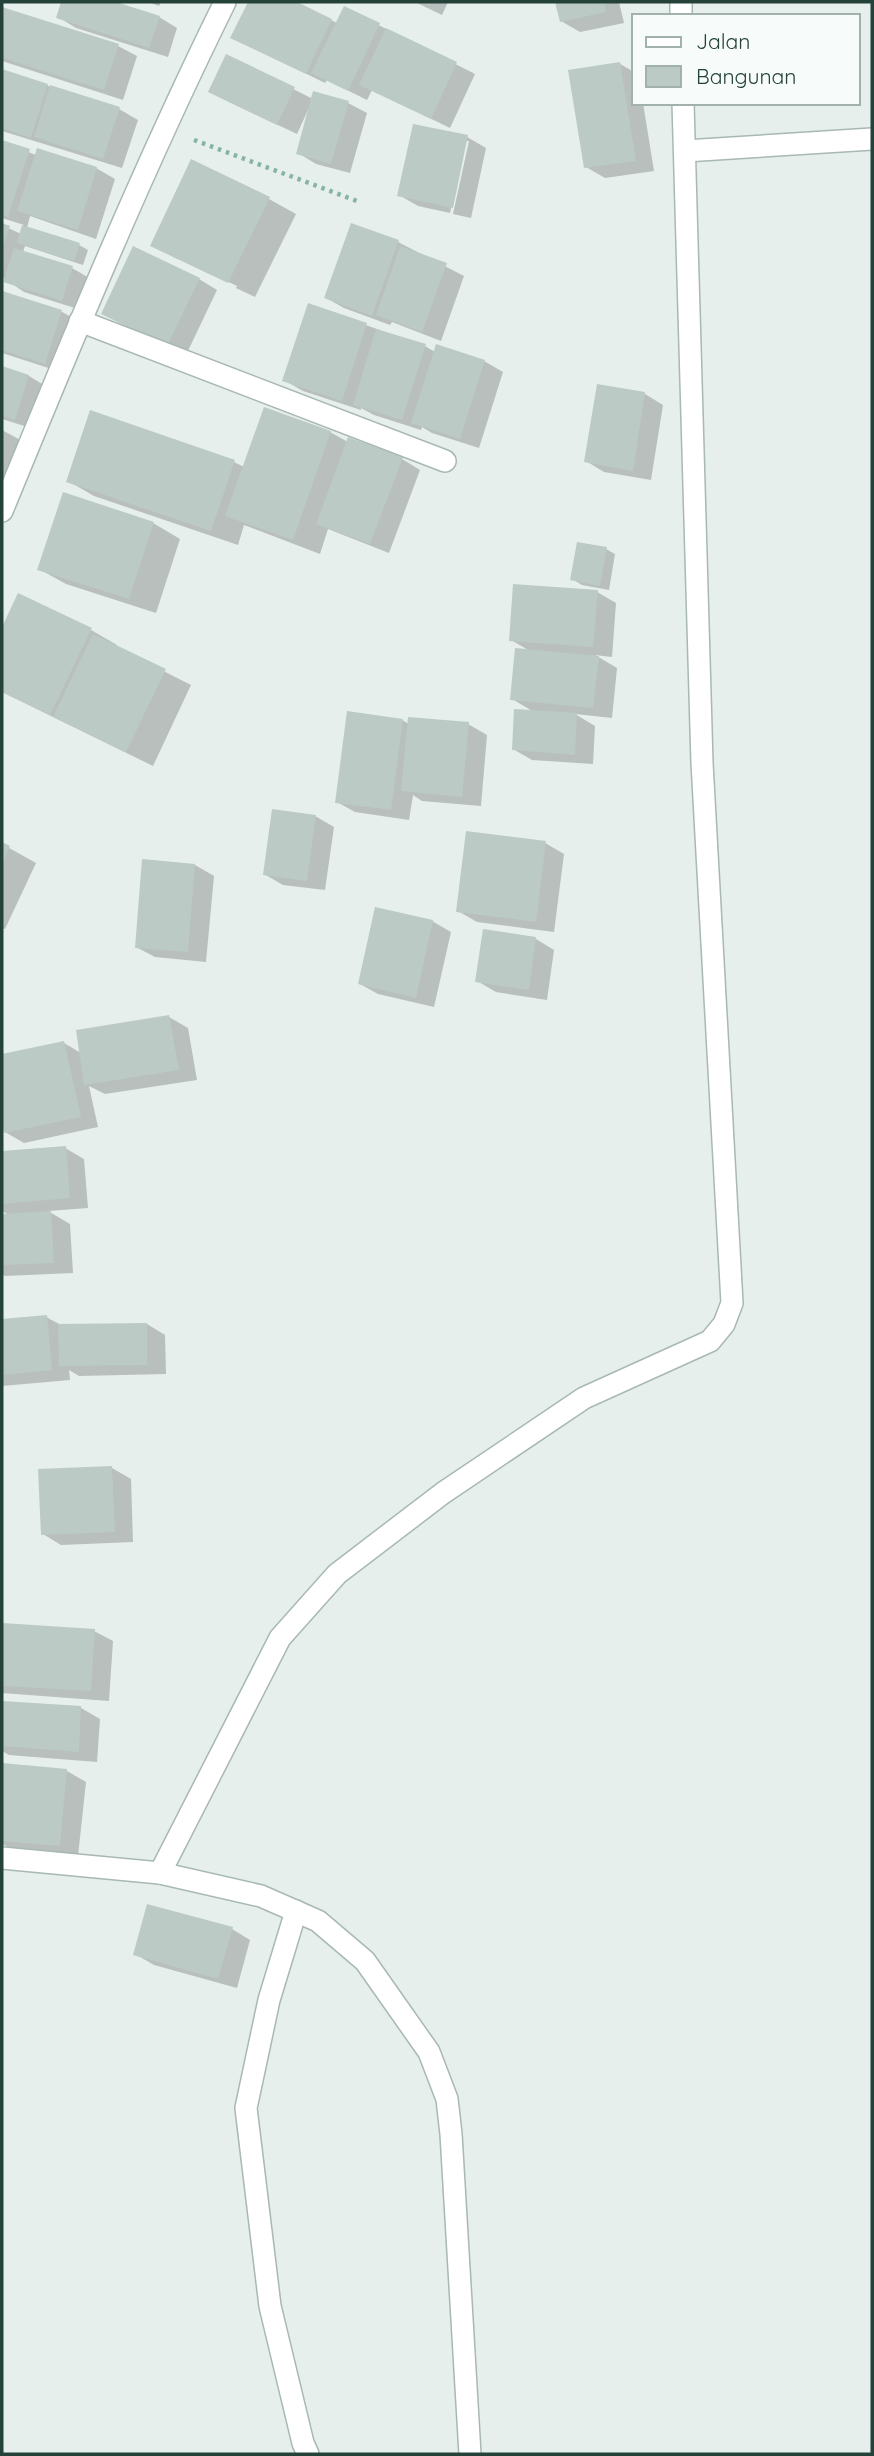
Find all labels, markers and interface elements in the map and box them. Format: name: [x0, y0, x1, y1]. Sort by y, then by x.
legend: [632, 14, 860, 105]
text: Jalan: [696, 28, 750, 54]
text: Bangunan: [696, 63, 796, 89]

